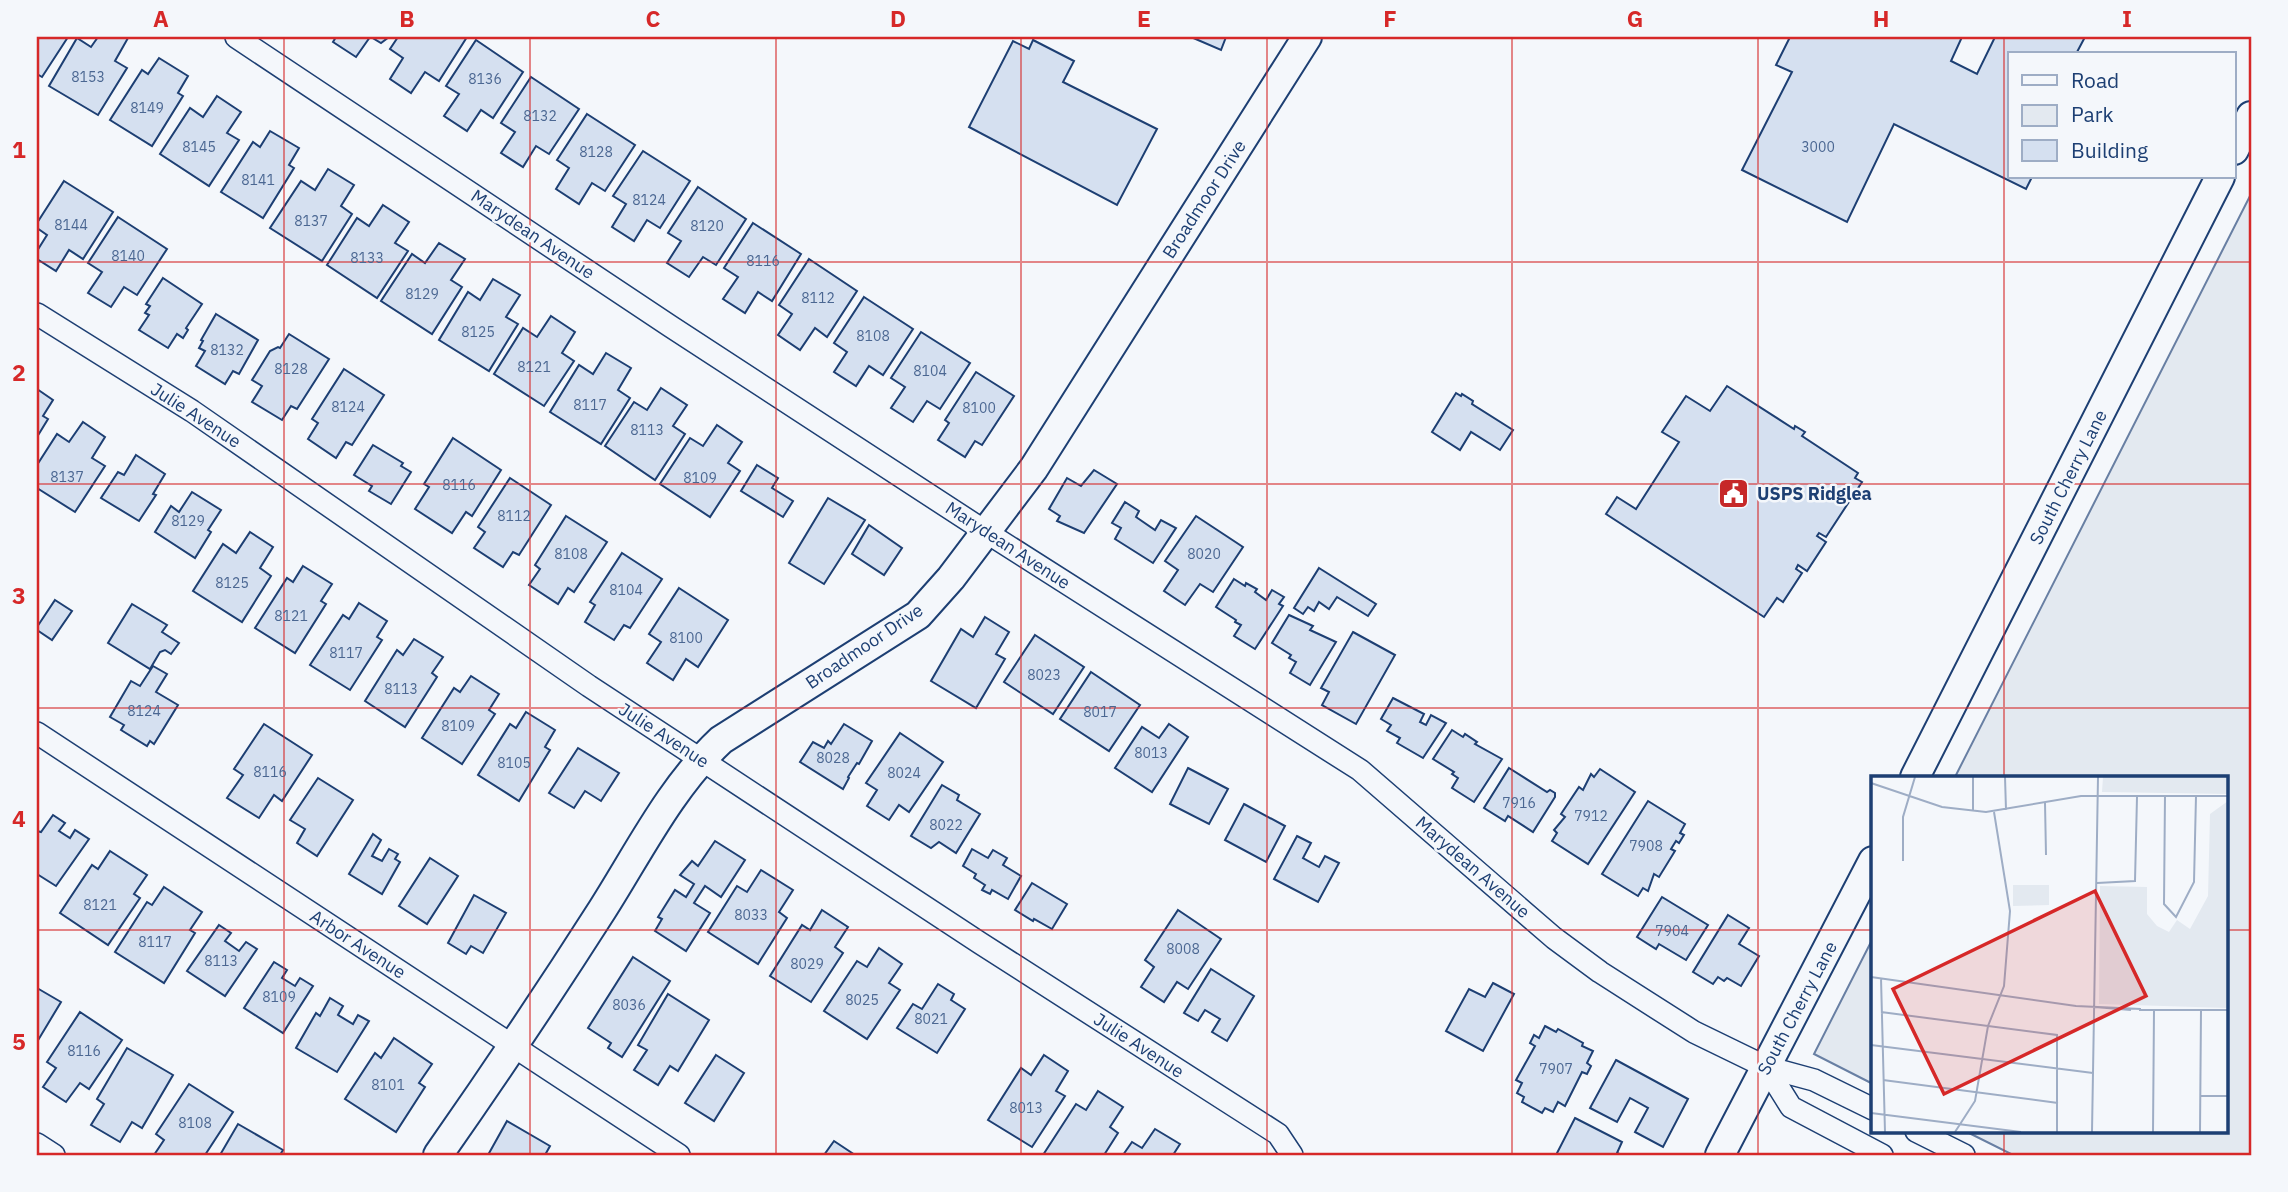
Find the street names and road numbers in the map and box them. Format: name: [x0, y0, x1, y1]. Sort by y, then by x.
street label: Broadmoor Drive: [1157, 135, 1251, 263]
street label: Marydean Avenue: [467, 184, 599, 284]
street label: Julie Avenue: [147, 377, 246, 453]
street label: South Cherry Lane: [2024, 406, 2112, 548]
street label: Marydean Avenue: [941, 496, 1075, 594]
street label: Broadmoor Drive: [801, 598, 927, 694]
street label: Julie Avenue: [615, 697, 714, 773]
street label: Marydean Avenue: [1411, 811, 1535, 923]
street label: Arbor Avenue: [306, 905, 410, 984]
street label: South Cherry Lane: [1752, 937, 1842, 1079]
street label: Julie Avenue: [1090, 1007, 1189, 1083]

